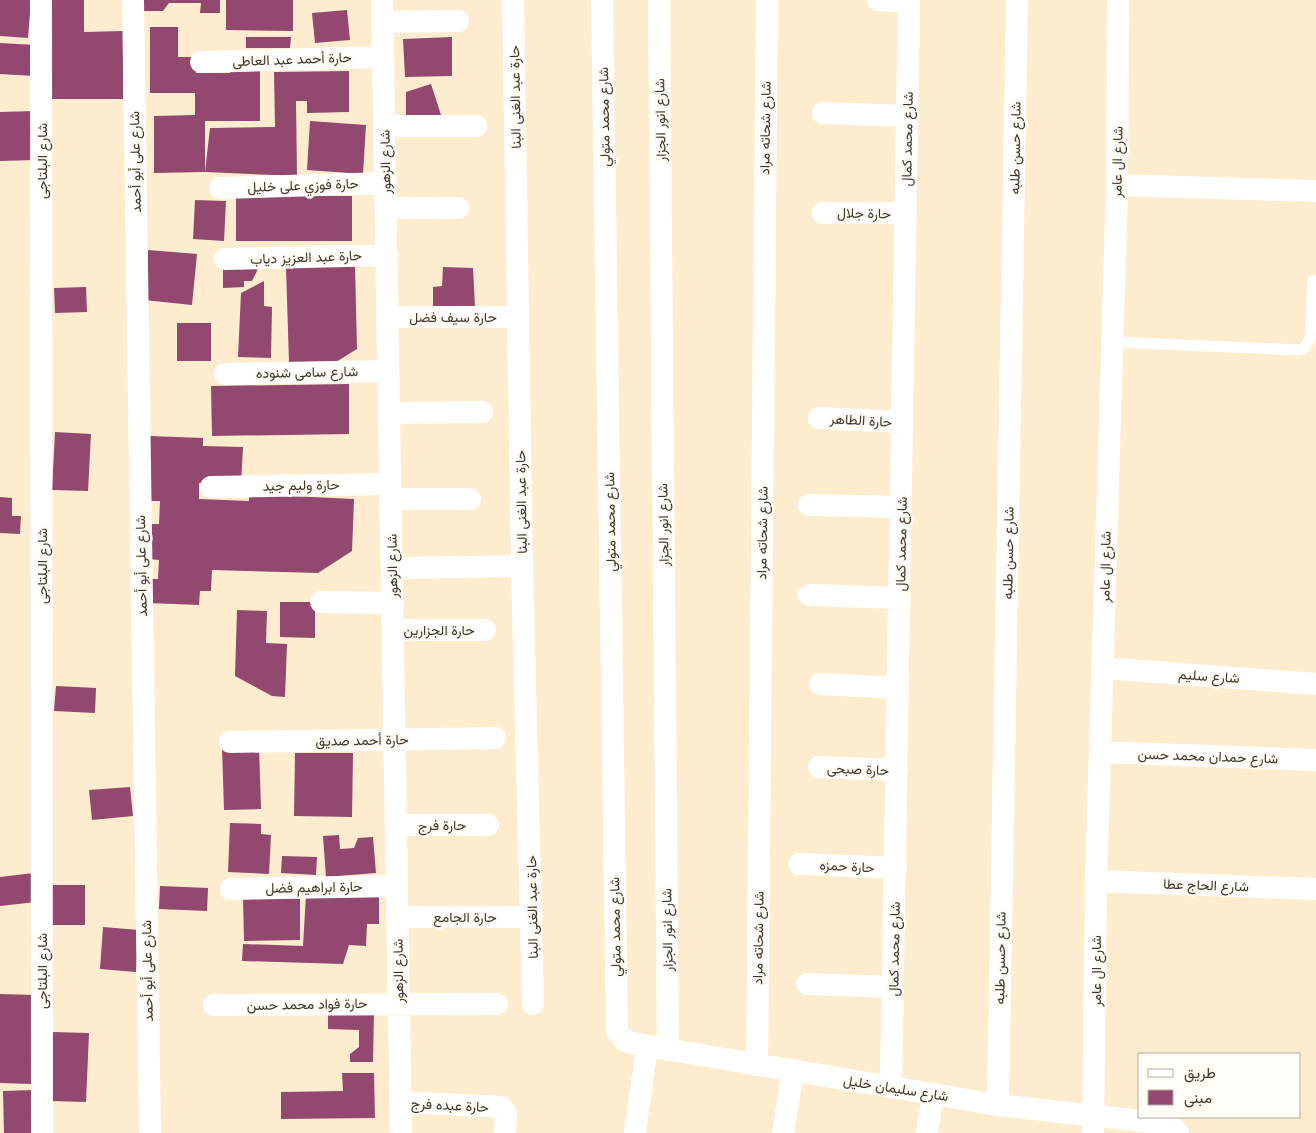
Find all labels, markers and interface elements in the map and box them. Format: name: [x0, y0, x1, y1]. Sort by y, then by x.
street label: حارة عبد الغنى البنا: [505, 45, 525, 149]
street label: حارة أحمد عبد العاطى: [232, 48, 352, 70]
street label: شارع محمد متولي: [594, 67, 617, 167]
street label: شارع انور الجزار: [650, 78, 672, 163]
street label: شارع شحاته مراد: [755, 81, 777, 175]
street label: شارع محمد كمال: [897, 91, 919, 187]
street label: شارع حسن طلبه: [1005, 102, 1027, 194]
street label: شارع على أبو أحمد: [125, 111, 147, 213]
street label: شارع البلتاجى: [33, 123, 53, 199]
street label: شارع ال عامر: [1107, 126, 1129, 199]
street label: شارع الزهور: [375, 130, 397, 195]
street label: حارة فوزي على خليل: [247, 174, 359, 199]
street label: حارة جلال: [837, 204, 891, 223]
street label: حارة عبد العزيز دياب: [250, 246, 362, 268]
street label: حارة سيف فضل: [409, 308, 497, 326]
street label: شارع سامى شنوده: [256, 362, 358, 384]
street label: حارة الطاهر: [828, 409, 893, 431]
street label: حارة عبد الغنى البنا: [511, 450, 531, 554]
street label: شارع محمد متولي: [600, 472, 623, 572]
street label: حارة وليم جيد: [262, 475, 340, 495]
street label: شارع انور الجزار: [653, 483, 675, 568]
street label: شارع شحاته مراد: [752, 486, 774, 580]
street label: شارع محمد كمال: [891, 496, 913, 592]
street label: شارع حسن طلبه: [998, 507, 1020, 599]
street label: شارع على أبو أحمد: [131, 515, 153, 617]
street label: شارع البلتاجى: [33, 528, 53, 604]
street label: شارع ال عامر: [1095, 531, 1117, 604]
street label: شارع الزهور: [382, 534, 404, 599]
street label: حارة الجزارين: [403, 621, 475, 639]
street label: شارع سليم: [1178, 665, 1240, 689]
street label: حارة أحمد صديق: [315, 730, 409, 750]
street label: شارع حمدان محمد حسن: [1137, 745, 1279, 769]
street label: حارة صبحى: [827, 759, 889, 779]
street label: حارة فرج: [418, 816, 466, 836]
street label: حارة عبد الغنى البنا: [522, 855, 542, 959]
street label: حارة حمزه: [819, 856, 875, 876]
street label: شارع الحاج عطا: [1163, 875, 1249, 897]
street label: حارة ابراهيم فضل: [265, 877, 363, 897]
street label: شارع محمد متولي: [605, 877, 628, 977]
street label: شارع انور الجزار: [657, 888, 679, 973]
street label: شارع شحاته مراد: [748, 891, 770, 985]
street label: شارع محمد كمال: [884, 901, 906, 997]
street label: حارة الجامع: [433, 908, 497, 928]
street label: شارع حسن طلبه: [990, 912, 1012, 1004]
street label: شارع على أبو أحمد: [137, 920, 159, 1022]
street label: شارع البلتاجى: [33, 933, 53, 1009]
street label: شارع ال عامر: [1087, 935, 1107, 1008]
street label: شارع الزهور: [388, 939, 410, 1004]
street label: حارة فواد محمد حسن: [246, 994, 368, 1014]
legend: [1138, 1053, 1301, 1118]
text: طريق: [1184, 1063, 1216, 1083]
street label: شارع سليمان خليل: [842, 1071, 950, 1107]
text: مبنى: [1184, 1088, 1212, 1108]
street label: حارة عبده فرج: [410, 1094, 489, 1118]

